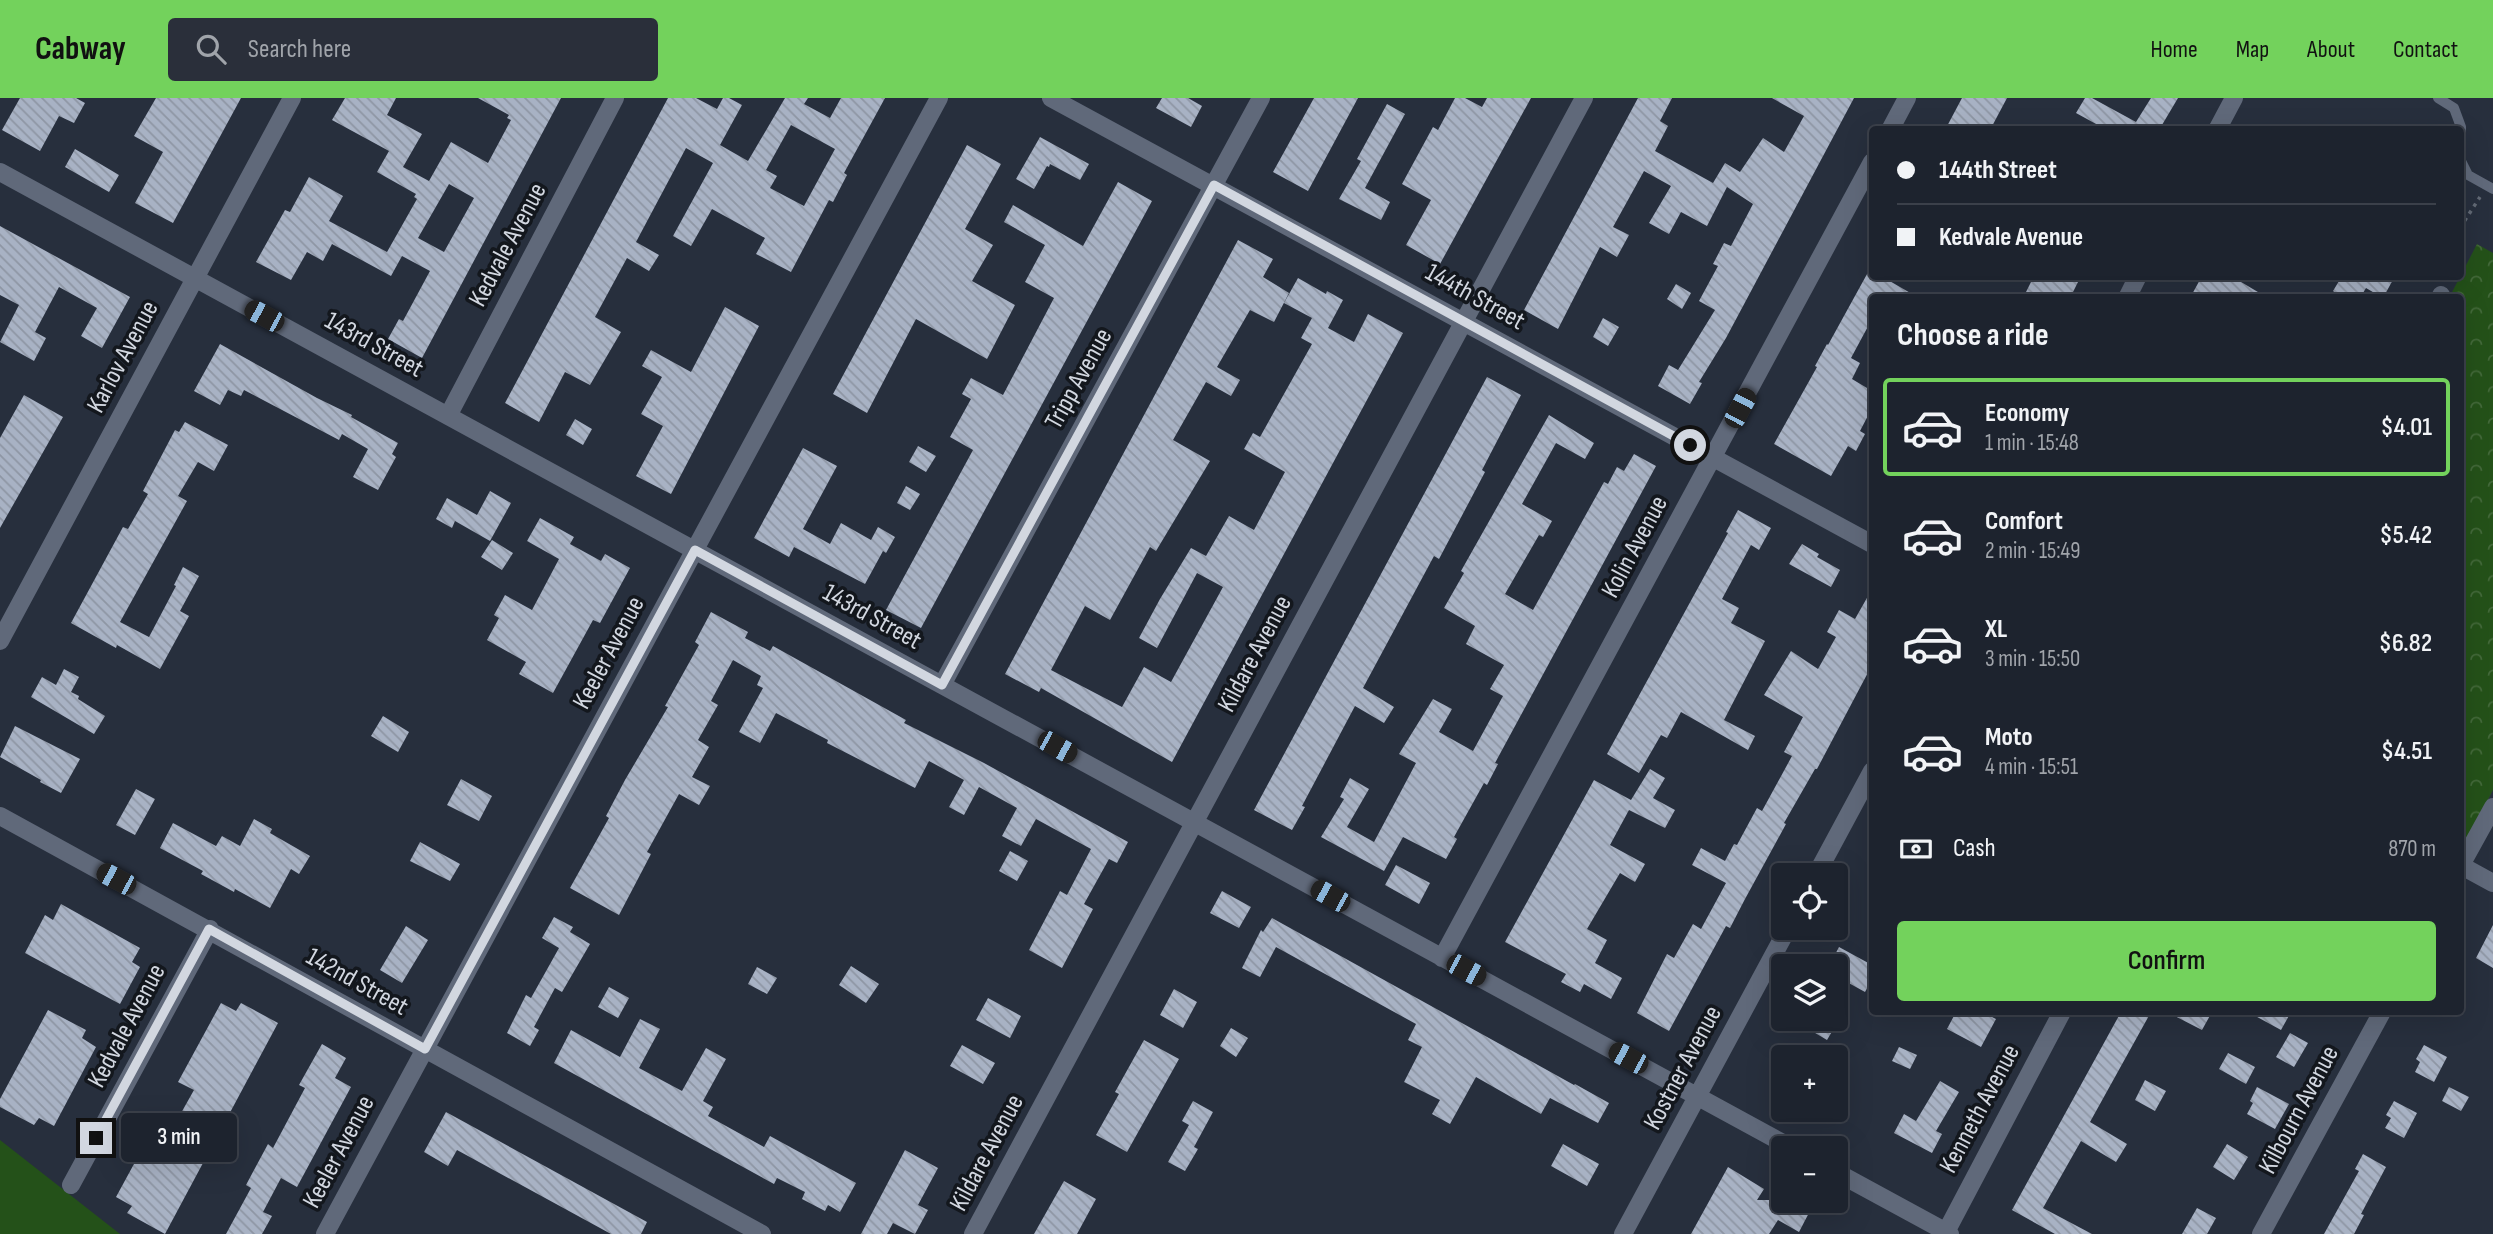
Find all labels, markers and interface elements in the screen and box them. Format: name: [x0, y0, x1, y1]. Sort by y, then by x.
search box: [168, 18, 658, 81]
text: Cabway: [35, 29, 126, 69]
icon: search: [192, 30, 230, 68]
text: Search here: [248, 34, 351, 65]
text: Home: [2150, 35, 2198, 64]
text: Map: [2236, 35, 2269, 64]
text: About: [2307, 35, 2355, 64]
text: Contact: [2393, 35, 2458, 64]
text: 144th Street: [1939, 155, 2057, 186]
street label: Kedvale Avenue: [463, 178, 553, 312]
text: Kedvale Avenue: [1939, 222, 2083, 253]
street label: 144th Street: [1420, 257, 1530, 337]
street label: Karlov Avenue: [81, 296, 165, 418]
car: [241, 297, 288, 335]
street label: 143rd Street: [319, 305, 429, 385]
text: Choose a ride: [1897, 316, 2049, 355]
street label: Tripp Avenue: [1039, 323, 1119, 435]
car: [1721, 385, 1760, 431]
icon: car: [1901, 396, 1964, 459]
text: Economy: [1985, 398, 2069, 429]
text: $4.01: [2381, 412, 2432, 443]
route start: [1674, 429, 1706, 461]
text: 1 min · 15:48: [1985, 429, 2079, 457]
street label: Kolin Avenue: [1595, 491, 1675, 603]
icon: car: [1901, 504, 1964, 567]
text: Comfort: [1985, 506, 2063, 537]
text: $5.42: [2380, 520, 2432, 551]
text: 2 min · 15:49: [1985, 537, 2080, 565]
street label: 143rd Street: [817, 577, 927, 657]
street label: Kildare Avenue: [1211, 590, 1299, 718]
street label: Keeler Avenue: [567, 592, 651, 714]
icon: car: [1901, 612, 1964, 675]
text: XL: [1985, 614, 2007, 645]
text: $6.82: [2379, 628, 2432, 659]
text: 3 min · 15:50: [1985, 645, 2080, 673]
icon: car: [1901, 720, 1964, 783]
text: Moto: [1985, 722, 2033, 753]
car: [1034, 728, 1081, 766]
text: $4.51: [2381, 736, 2432, 767]
text: 4 min · 15:51: [1985, 753, 2078, 781]
icon: cash: [1897, 830, 1935, 868]
text: Cash: [1953, 833, 1996, 864]
text: 870 m: [2388, 835, 2436, 863]
car: [93, 860, 140, 898]
map controls: [1771, 863, 1848, 1213]
button: locate: [1771, 863, 1848, 940]
car: [1307, 877, 1354, 915]
button: Confirm: [1897, 921, 2436, 1001]
street label: 142nd Street: [301, 941, 413, 1023]
car: [1443, 951, 1490, 989]
button: layers: [1771, 954, 1848, 1031]
street label: Kedvale Avenue: [82, 959, 172, 1093]
street label: Kostner Avenue: [1637, 1001, 1729, 1135]
car: [1605, 1039, 1652, 1077]
street label: Kenneth Avenue: [1933, 1039, 2027, 1179]
street label: Kilbourn Avenue: [2252, 1041, 2346, 1179]
button: +: [1771, 1045, 1848, 1122]
street label: Kildare Avenue: [943, 1089, 1031, 1217]
street label: Keeler Avenue: [297, 1091, 381, 1213]
callout: 3 min: [120, 1114, 236, 1162]
route end: [80, 1122, 112, 1154]
text: 3 min: [157, 1123, 201, 1151]
button: −: [1771, 1136, 1848, 1213]

